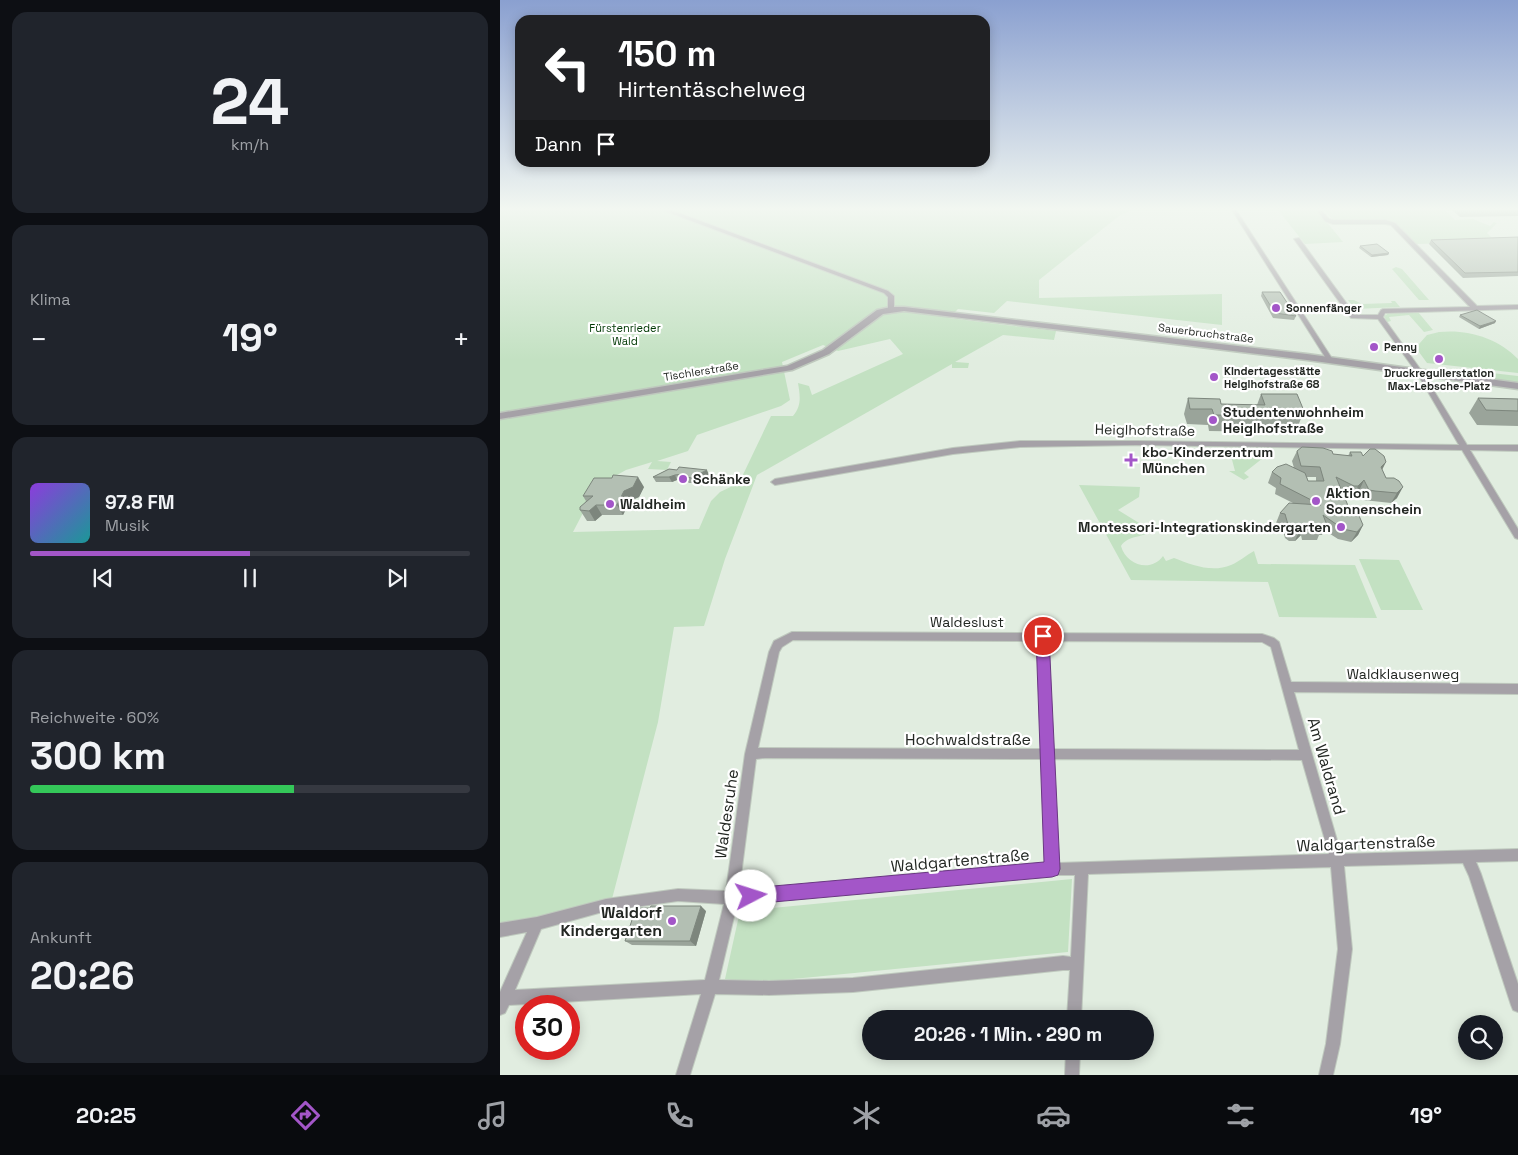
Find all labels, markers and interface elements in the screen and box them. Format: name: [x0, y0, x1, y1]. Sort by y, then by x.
text: 150 m: [618, 32, 716, 76]
icon: left: [535, 35, 600, 100]
text: 24: [211, 60, 289, 143]
text: Hirtentäschelweg: [618, 75, 806, 103]
icon: arrive: [592, 130, 620, 158]
text: Dann: [535, 132, 582, 157]
text: km/h: [231, 134, 269, 155]
text: Klima: [30, 289, 71, 310]
place label: Sonnenfänger: [1286, 301, 1362, 315]
marker: Sonnenfänger: [1270, 302, 1282, 314]
text: 19°: [222, 314, 278, 362]
street label: Sauerbruchstraße: [1157, 320, 1255, 346]
text: −: [30, 321, 47, 357]
text: +: [453, 321, 470, 357]
park label: Fürstenrieder Wald: [589, 321, 661, 348]
place label: Penny: [1384, 340, 1417, 354]
marker: Penny: [1368, 341, 1380, 353]
marker: Druckregulierstation Max-Lebsche-Platz: [1433, 353, 1445, 365]
street label: Tischlerstraße: [662, 358, 740, 384]
place label: Kindertagesstätte Heiglhofstraße 68: [1224, 364, 1321, 391]
place label: Druckregulierstation Max-Lebsche-Platz: [1384, 366, 1494, 393]
marker: Kindertagesstätte Heiglhofstraße 68: [1208, 371, 1220, 383]
place label: Studentenwohnheim Heiglhofstraße: [1223, 403, 1364, 437]
marker: Studentenwohnheim Heiglhofstraße: [1207, 414, 1219, 426]
street label: Heiglhofstraße: [1095, 420, 1195, 440]
place label: kbo-Kinderzentrum München: [1142, 443, 1273, 477]
marker: kbo-Kinderzentrum München: [1124, 453, 1138, 467]
place label: Schänke: [693, 470, 751, 488]
marker: Schänke: [677, 473, 689, 485]
place label: Aktion Sonnenschein: [1326, 484, 1422, 518]
text: 97.8 FM: [105, 490, 174, 515]
place label: Waldheim: [620, 495, 686, 513]
marker: Aktion Sonnenschein: [1310, 495, 1322, 507]
marker: Waldheim: [604, 498, 616, 510]
text: Musik: [105, 515, 150, 536]
place label: Montessori-Integrationskindergarten: [1078, 518, 1331, 536]
marker: Montessori-Integrationskindergarten: [1335, 521, 1347, 533]
icon: previous: [89, 564, 117, 592]
icon: pause: [236, 564, 264, 592]
icon: next: [383, 564, 411, 592]
street label: Waldeslust: [930, 613, 1004, 631]
pin: [1022, 615, 1064, 657]
icon: arrive: [1029, 622, 1057, 650]
street label: Waldklausenweg: [1347, 665, 1459, 683]
text: Reichweite · 60%: [30, 707, 159, 728]
street label: Am Waldrand: [1303, 715, 1350, 817]
street label: Hochwaldstraße: [905, 729, 1031, 750]
text: 300 km: [30, 732, 166, 780]
street label: Waldesruhe: [710, 768, 743, 860]
street label: Waldgartenstraße: [1296, 831, 1436, 856]
street label: Waldgartenstraße: [890, 844, 1030, 877]
position arrow: [724, 869, 776, 921]
place label: Waldorf Kindergarten: [560, 902, 662, 941]
marker: Waldorf Kindergarten: [666, 915, 678, 927]
text: Ankunft: [30, 927, 92, 948]
text: 20:26: [30, 952, 135, 1000]
speed limit sign: 30: [515, 995, 580, 1060]
map controls: [1458, 1015, 1503, 1060]
button: search: [1458, 1015, 1503, 1060]
text: 20:26 · 1 Min. · 290 m: [914, 1022, 1102, 1047]
icon: directions: [288, 1098, 323, 1133]
icon: music: [475, 1098, 510, 1133]
icon: phone: [662, 1098, 697, 1133]
icon: climate: [849, 1098, 884, 1133]
icon: car: [1036, 1098, 1071, 1133]
icon: filters: [1223, 1098, 1258, 1133]
text: 20:25: [76, 1101, 136, 1129]
text: 19°: [1410, 1101, 1442, 1129]

